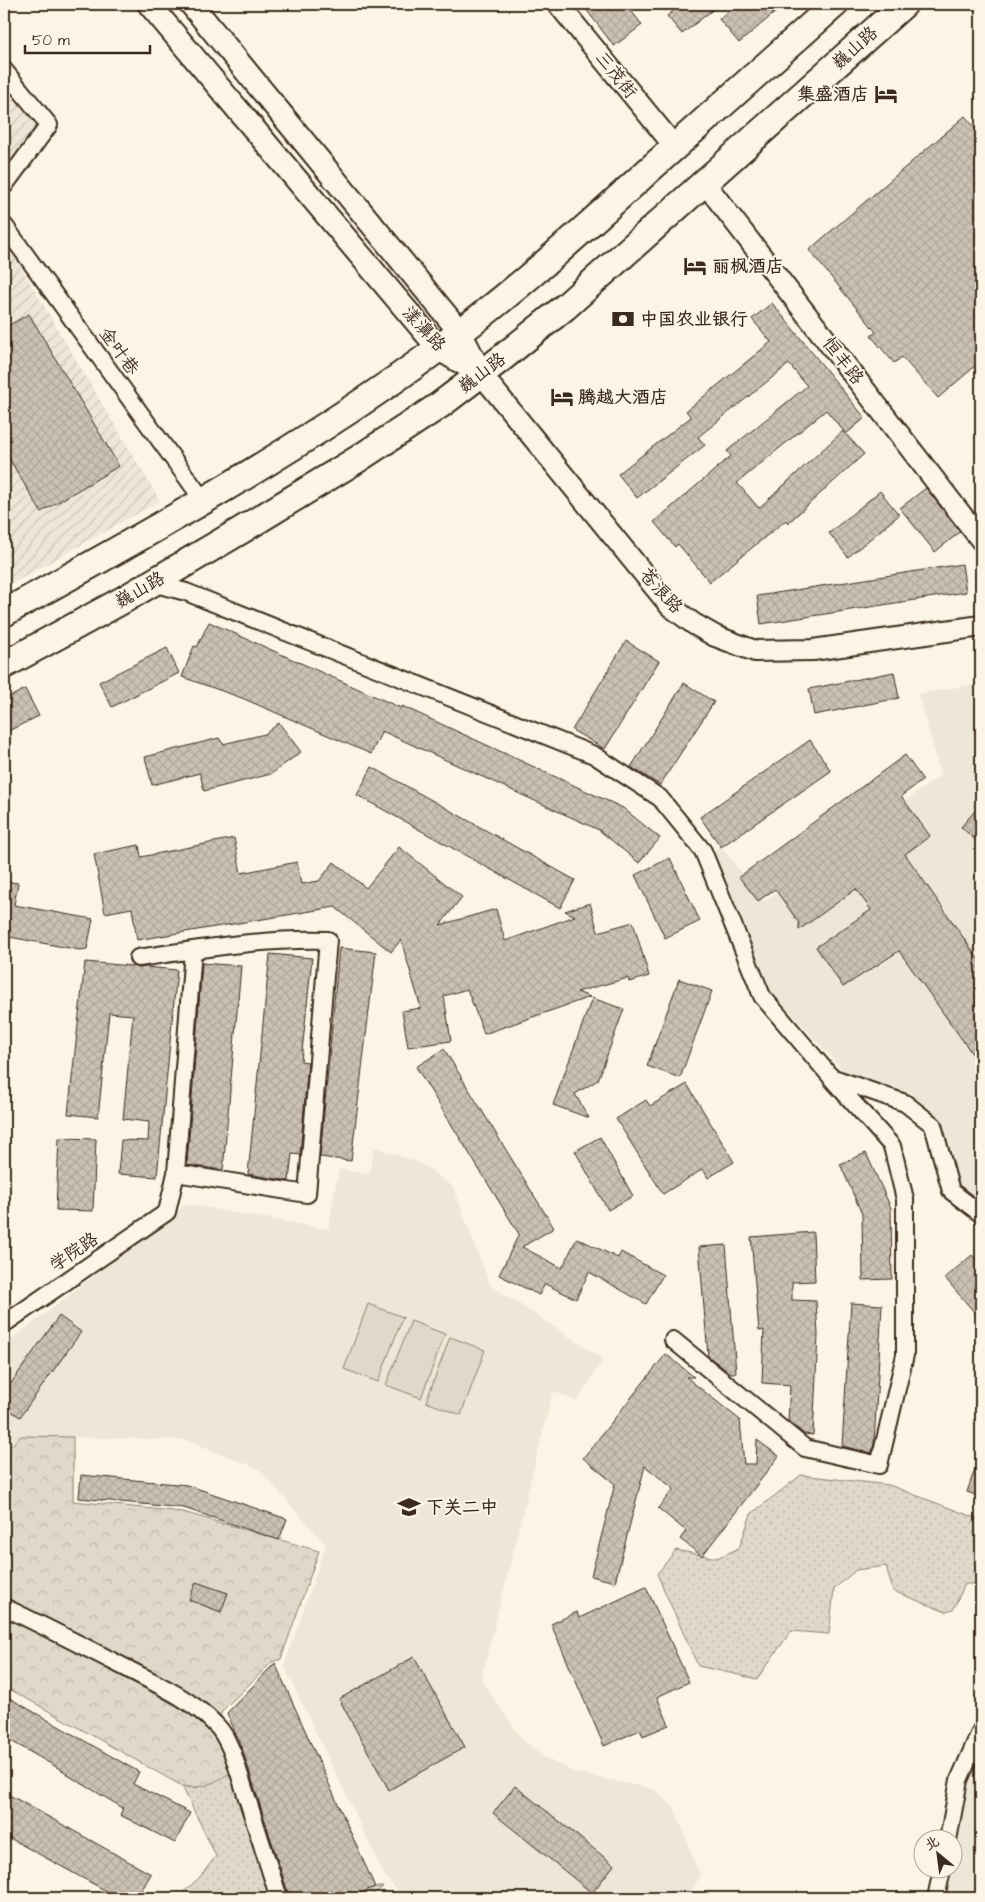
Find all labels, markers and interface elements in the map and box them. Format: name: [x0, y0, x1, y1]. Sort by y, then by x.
street label: 巍山路: [827, 21, 883, 75]
scale bar: [25, 22, 150, 54]
text: 50 m: [32, 30, 70, 51]
street label: 三茂街: [589, 46, 643, 104]
hotel icon: 集盛酒店: [873, 81, 899, 107]
place label: 集盛酒店: [797, 82, 869, 107]
hotel icon: 丽枫酒店: [682, 253, 708, 279]
place label: 丽枫酒店: [712, 254, 784, 279]
street label: 漾濞路: [396, 301, 452, 357]
bank icon: 中国农业银行: [610, 306, 636, 332]
place label: 中国农业银行: [640, 307, 748, 332]
street label: 金叶巷: [93, 322, 145, 380]
street label: 恒丰路: [817, 332, 869, 390]
street label: 巍山路: [453, 347, 511, 399]
hotel icon: 腾越大酒店: [549, 384, 575, 410]
place label: 腾越大酒店: [578, 385, 668, 410]
street label: 苍浪路: [633, 563, 689, 619]
street label: 巍山路: [110, 566, 170, 614]
street label: 学院路: [45, 1227, 103, 1277]
school or university icon: 下关二中: [396, 1494, 422, 1520]
place label: 下关二中: [426, 1495, 498, 1520]
north arrow: [912, 1830, 962, 1880]
text: 北: [921, 1831, 943, 1856]

